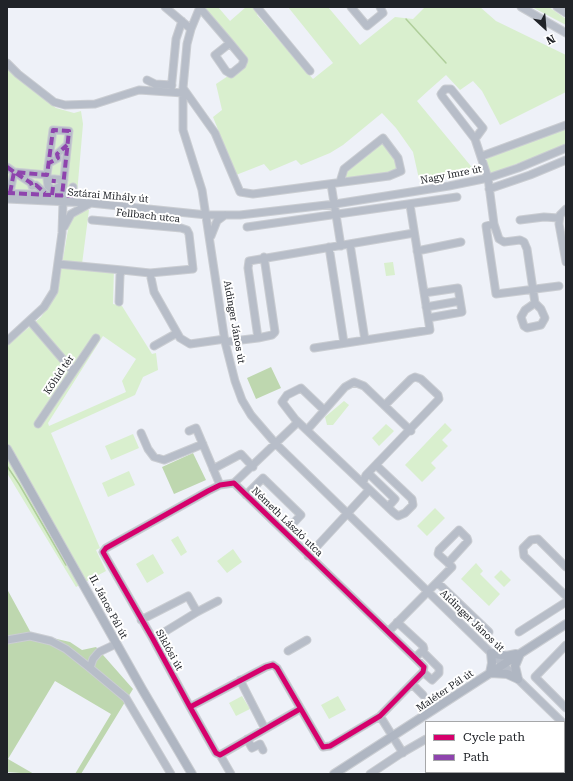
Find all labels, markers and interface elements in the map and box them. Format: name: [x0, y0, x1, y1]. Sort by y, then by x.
north arrow: [525, 8, 565, 48]
text: N: [544, 32, 557, 47]
street label: Nagy Imre út: [419, 163, 483, 187]
street label: Sztárai Mihály út: [67, 186, 149, 206]
street label: Fellbach utca: [115, 207, 181, 225]
street label: Aidinger János út: [221, 279, 247, 365]
street label: Kőhíd tér: [41, 353, 77, 397]
street label: Németh László utca: [249, 485, 325, 559]
street label: II. János Pál út: [86, 573, 130, 641]
street label: Aidinger János út: [437, 587, 507, 655]
street label: Siklósi út: [153, 627, 185, 673]
street label: Maléter Pál út: [414, 667, 476, 715]
legend: [425, 721, 565, 773]
text: Cycle path: [463, 730, 525, 744]
text: Path: [463, 750, 489, 764]

